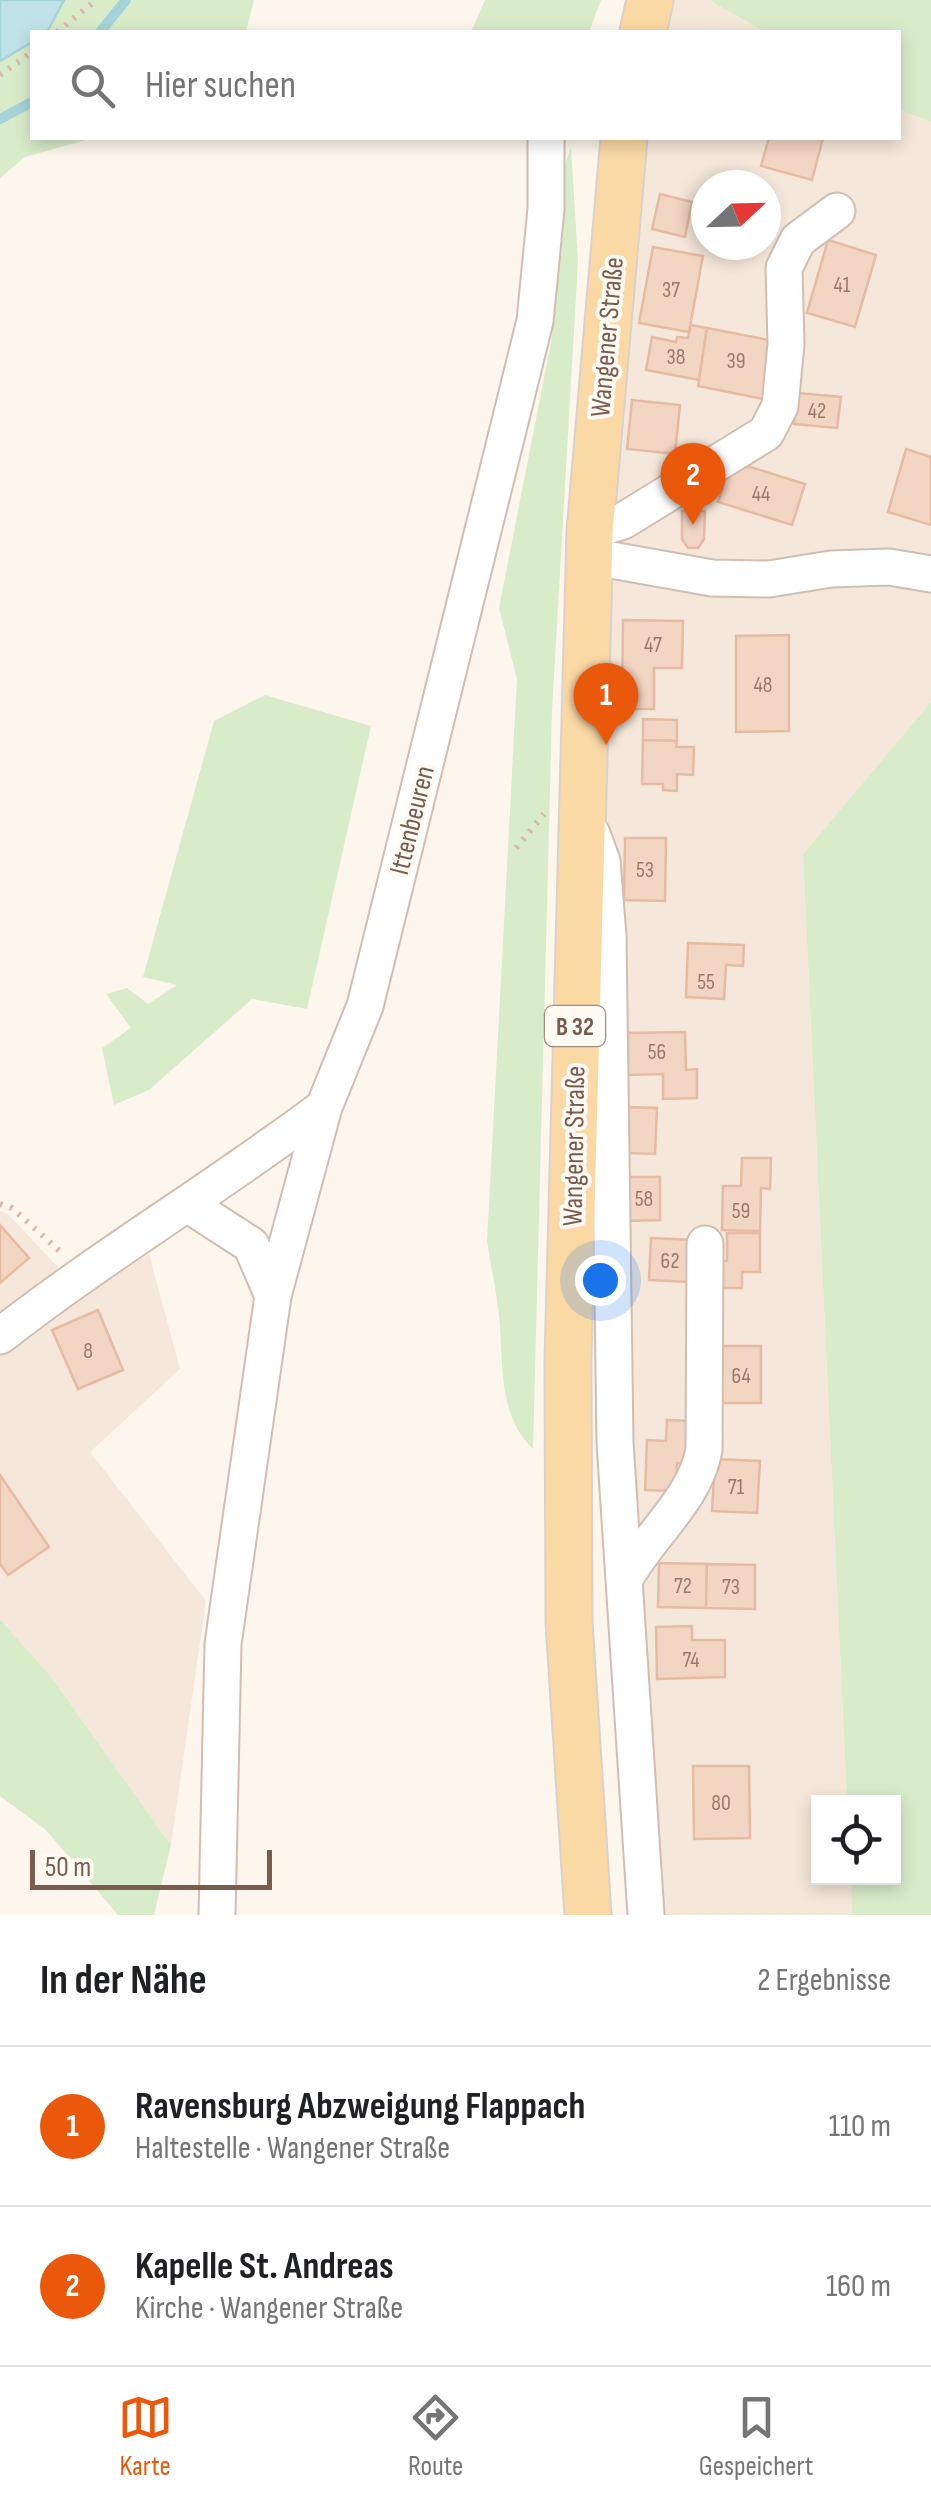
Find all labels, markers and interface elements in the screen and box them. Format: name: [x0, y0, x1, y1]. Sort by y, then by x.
search box: [30, 30, 901, 140]
icon: search: [65, 58, 120, 113]
text: Hier suchen: [145, 63, 296, 108]
north arrow: [691, 170, 781, 260]
street label: Wangener Straße: [584, 256, 631, 418]
house number: 41: [834, 272, 851, 299]
house number: 37: [662, 277, 680, 304]
house number: 38: [667, 344, 685, 371]
house number: 39: [727, 348, 745, 375]
house number: 42: [808, 398, 826, 425]
pin: 2: [660, 442, 726, 525]
house number: 44: [752, 481, 770, 508]
house number: 47: [644, 632, 662, 659]
pin: 1: [574, 662, 638, 745]
house number: 48: [754, 672, 772, 699]
street label: Ittenbeuren: [383, 762, 442, 878]
house number: 53: [636, 857, 654, 884]
house number: 55: [697, 969, 715, 996]
road number: B 32: [545, 1006, 605, 1046]
house number: 56: [648, 1039, 666, 1066]
street label: Wangener Straße: [557, 1066, 592, 1226]
house number: 58: [635, 1186, 653, 1213]
house number: 59: [732, 1198, 750, 1225]
house number: 62: [661, 1248, 679, 1275]
your location: [575, 1255, 626, 1306]
house number: 8: [83, 1338, 93, 1365]
house number: 64: [731, 1363, 751, 1390]
house number: 71: [728, 1474, 745, 1501]
house number: 72: [674, 1573, 692, 1600]
house number: 73: [722, 1574, 740, 1601]
house number: 74: [683, 1647, 699, 1674]
house number: 80: [711, 1790, 731, 1817]
map controls: [811, 1795, 901, 1885]
button: locate: [811, 1795, 901, 1885]
scale bar: [30, 1845, 272, 1890]
text: 50 m: [45, 1851, 91, 1884]
text: In der Nähe: [40, 1955, 207, 2006]
text: 2 Ergebnisse: [757, 1961, 891, 2000]
text: Ravensburg Abzweigung Flappach: [135, 2084, 585, 2129]
text: 1: [66, 2107, 79, 2146]
text: 110 m: [829, 2107, 891, 2146]
text: Haltestelle · Wangener Straße: [135, 2129, 450, 2168]
text: Kapelle St. Andreas: [135, 2244, 394, 2289]
text: 2: [65, 2267, 80, 2306]
text: 160 m: [826, 2267, 891, 2306]
text: Kirche · Wangener Straße: [135, 2289, 403, 2328]
tab: Karte: [118, 2390, 173, 2483]
tab: Route: [408, 2390, 463, 2483]
tab: Gespeichert: [699, 2390, 813, 2483]

